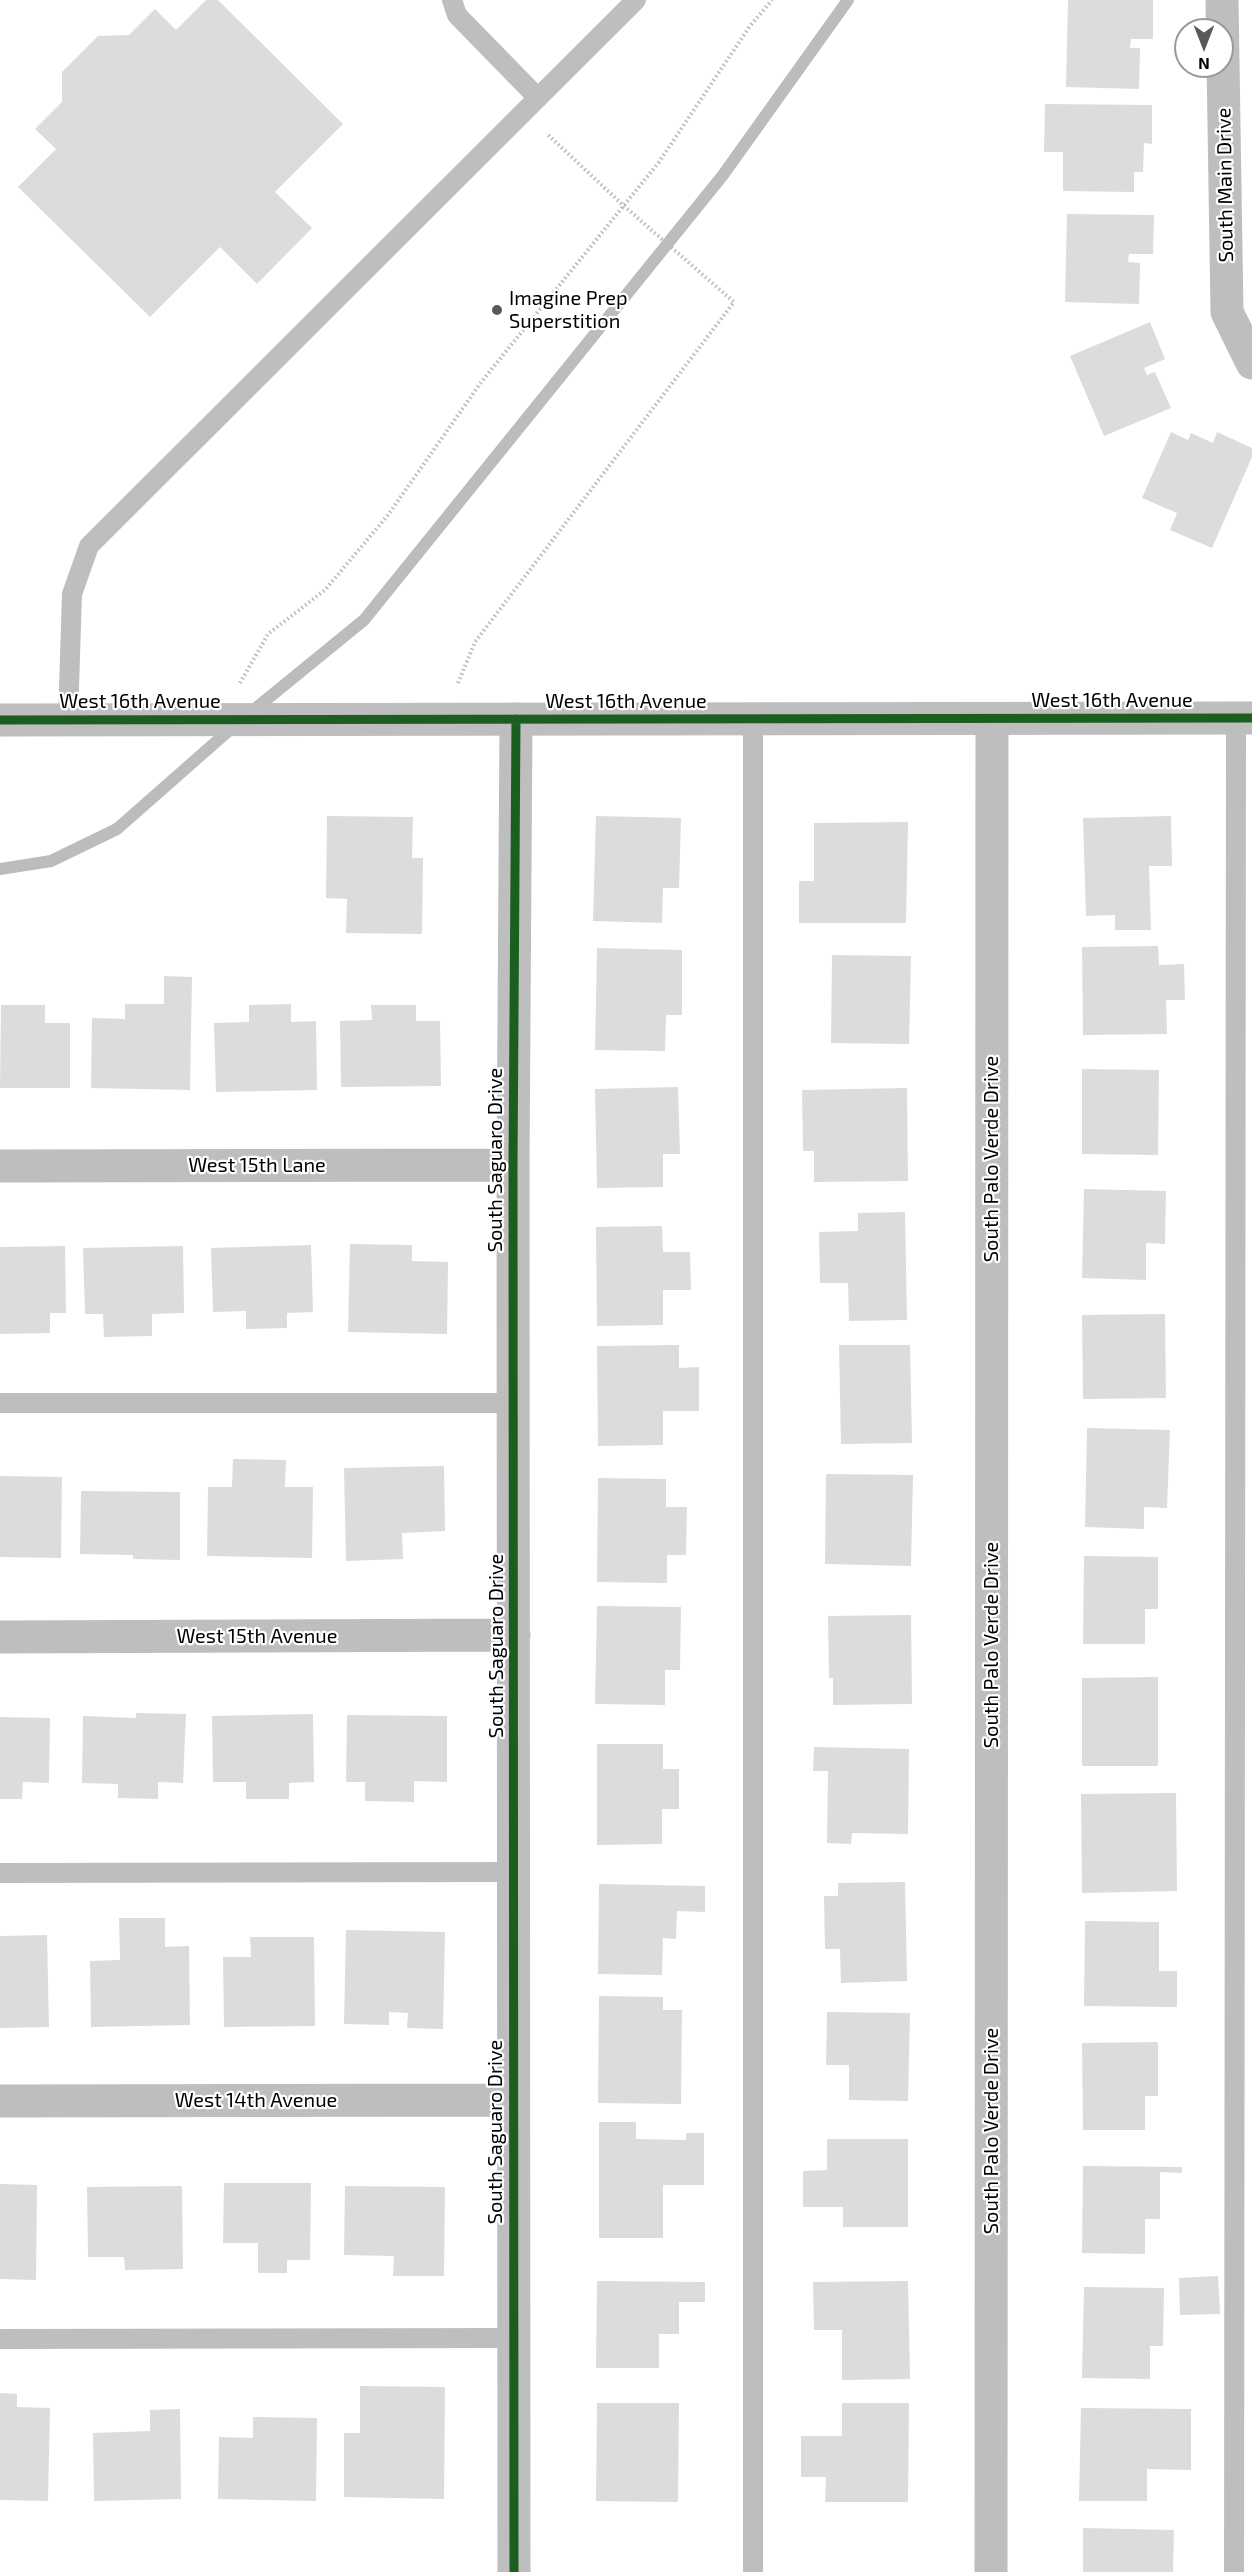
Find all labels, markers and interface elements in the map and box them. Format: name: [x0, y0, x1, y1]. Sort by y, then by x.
north arrow: [1174, 18, 1234, 78]
text: N: [1198, 55, 1210, 74]
street label: South Main Drive: [1212, 107, 1238, 263]
place label: Imagine Prep Superstition: [509, 286, 628, 333]
marker: Imagine Prep Superstition: [490, 303, 504, 317]
street label: West 16th Avenue: [1031, 688, 1193, 712]
street label: West 16th Avenue: [59, 689, 221, 713]
street label: West 16th Avenue: [545, 689, 707, 713]
street label: South Palo Verde Drive: [979, 1056, 1003, 1262]
street label: South Saguaro Drive: [483, 1068, 507, 1252]
street label: West 15th Lane: [188, 1153, 326, 1177]
street label: South Palo Verde Drive: [979, 1542, 1003, 1748]
street label: South Saguaro Drive: [484, 1554, 508, 1738]
street label: West 15th Avenue: [177, 1624, 337, 1648]
street label: South Palo Verde Drive: [979, 2028, 1003, 2234]
street label: South Saguaro Drive: [483, 2040, 507, 2224]
street label: West 14th Avenue: [175, 2088, 337, 2112]

